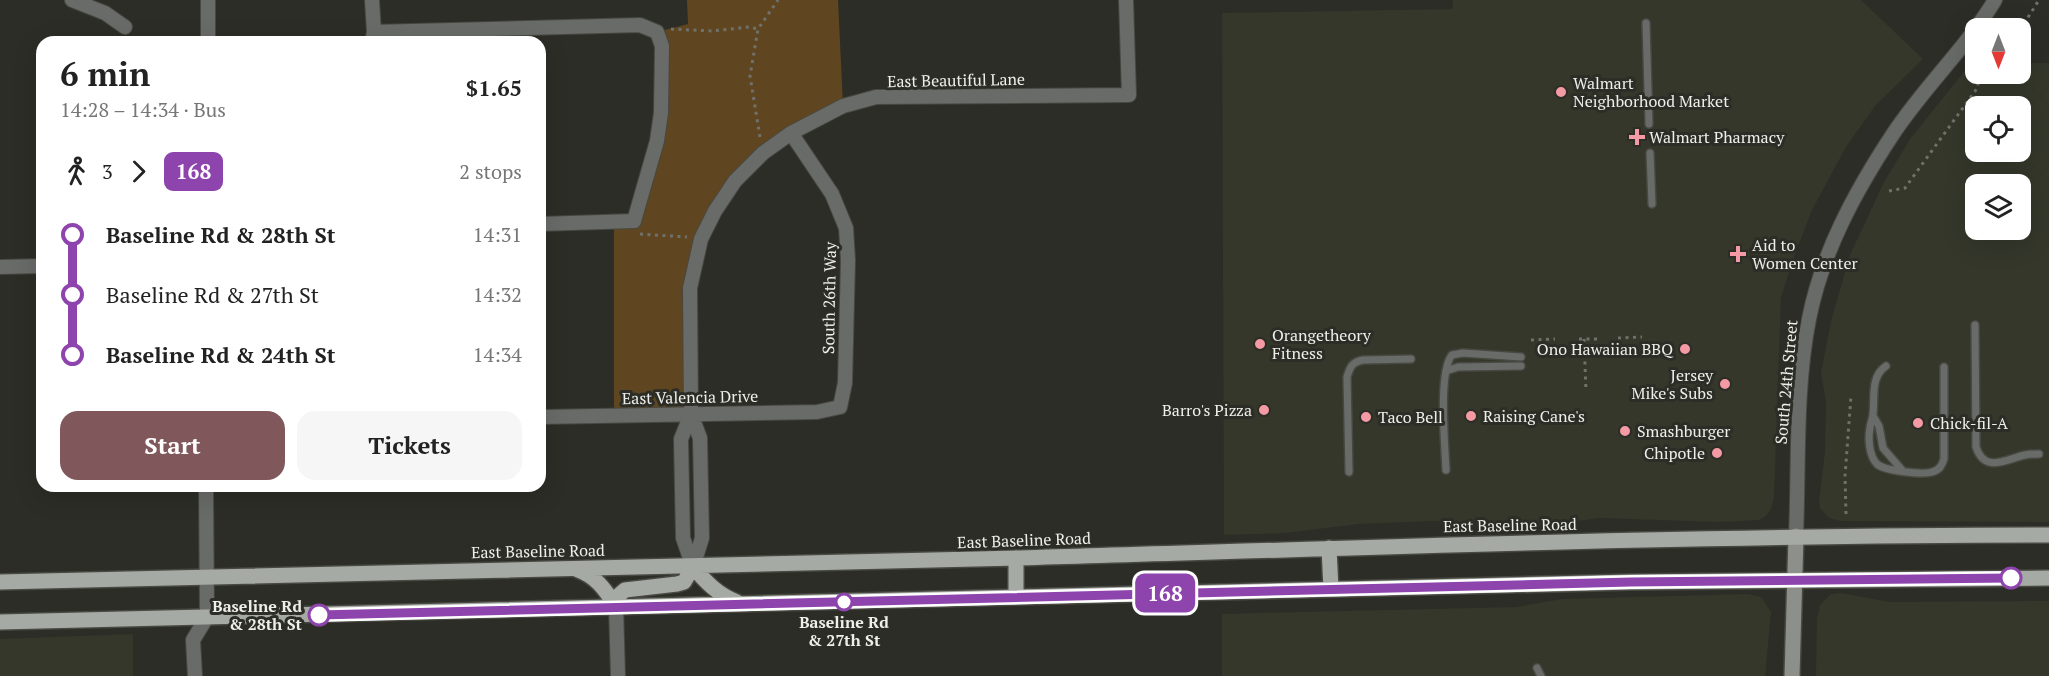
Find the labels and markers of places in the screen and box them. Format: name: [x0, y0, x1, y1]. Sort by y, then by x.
place label: Walmart Neighborhood Market: [1573, 72, 1729, 112]
marker: Walmart Neighborhood Market: [1554, 85, 1568, 99]
place label: Walmart Pharmacy: [1649, 126, 1785, 148]
marker: Walmart Pharmacy: [1630, 130, 1644, 144]
place label: Aid to Women Center: [1752, 234, 1858, 274]
marker: Aid to Women Center: [1729, 245, 1747, 263]
place label: Orangetheory Fitness: [1272, 324, 1372, 364]
marker: Orangetheory Fitness: [1253, 337, 1267, 351]
place label: Ono Hawaiian BBQ: [1537, 338, 1674, 360]
marker: Ono Hawaiian BBQ: [1678, 342, 1692, 356]
place label: Jersey Mike's Subs: [1632, 364, 1714, 404]
marker: Jersey Mike's Subs: [1718, 377, 1732, 391]
place label: Barro's Pizza: [1162, 399, 1252, 421]
marker: Barro's Pizza: [1257, 403, 1271, 417]
place label: Raising Cane's: [1483, 405, 1585, 427]
place label: Taco Bell: [1378, 406, 1443, 428]
marker: Raising Cane's: [1464, 409, 1478, 423]
marker: Taco Bell: [1359, 410, 1373, 424]
place label: Chick-fil-A: [1930, 412, 2008, 434]
marker: Chick-fil-A: [1911, 416, 1925, 430]
place label: Smashburger: [1637, 420, 1731, 442]
marker: Smashburger: [1618, 424, 1632, 438]
place label: Chipotle: [1644, 442, 1705, 464]
marker: Chipotle: [1710, 446, 1724, 460]
unlabelled marker: [2000, 567, 2022, 589]
marker: Baseline Rd & 27th St: [835, 593, 853, 611]
place label: Baseline Rd & 28th St: [212, 595, 303, 635]
marker: Baseline Rd & 28th St: [308, 604, 330, 626]
place label: Baseline Rd & 27th St: [799, 611, 889, 651]

